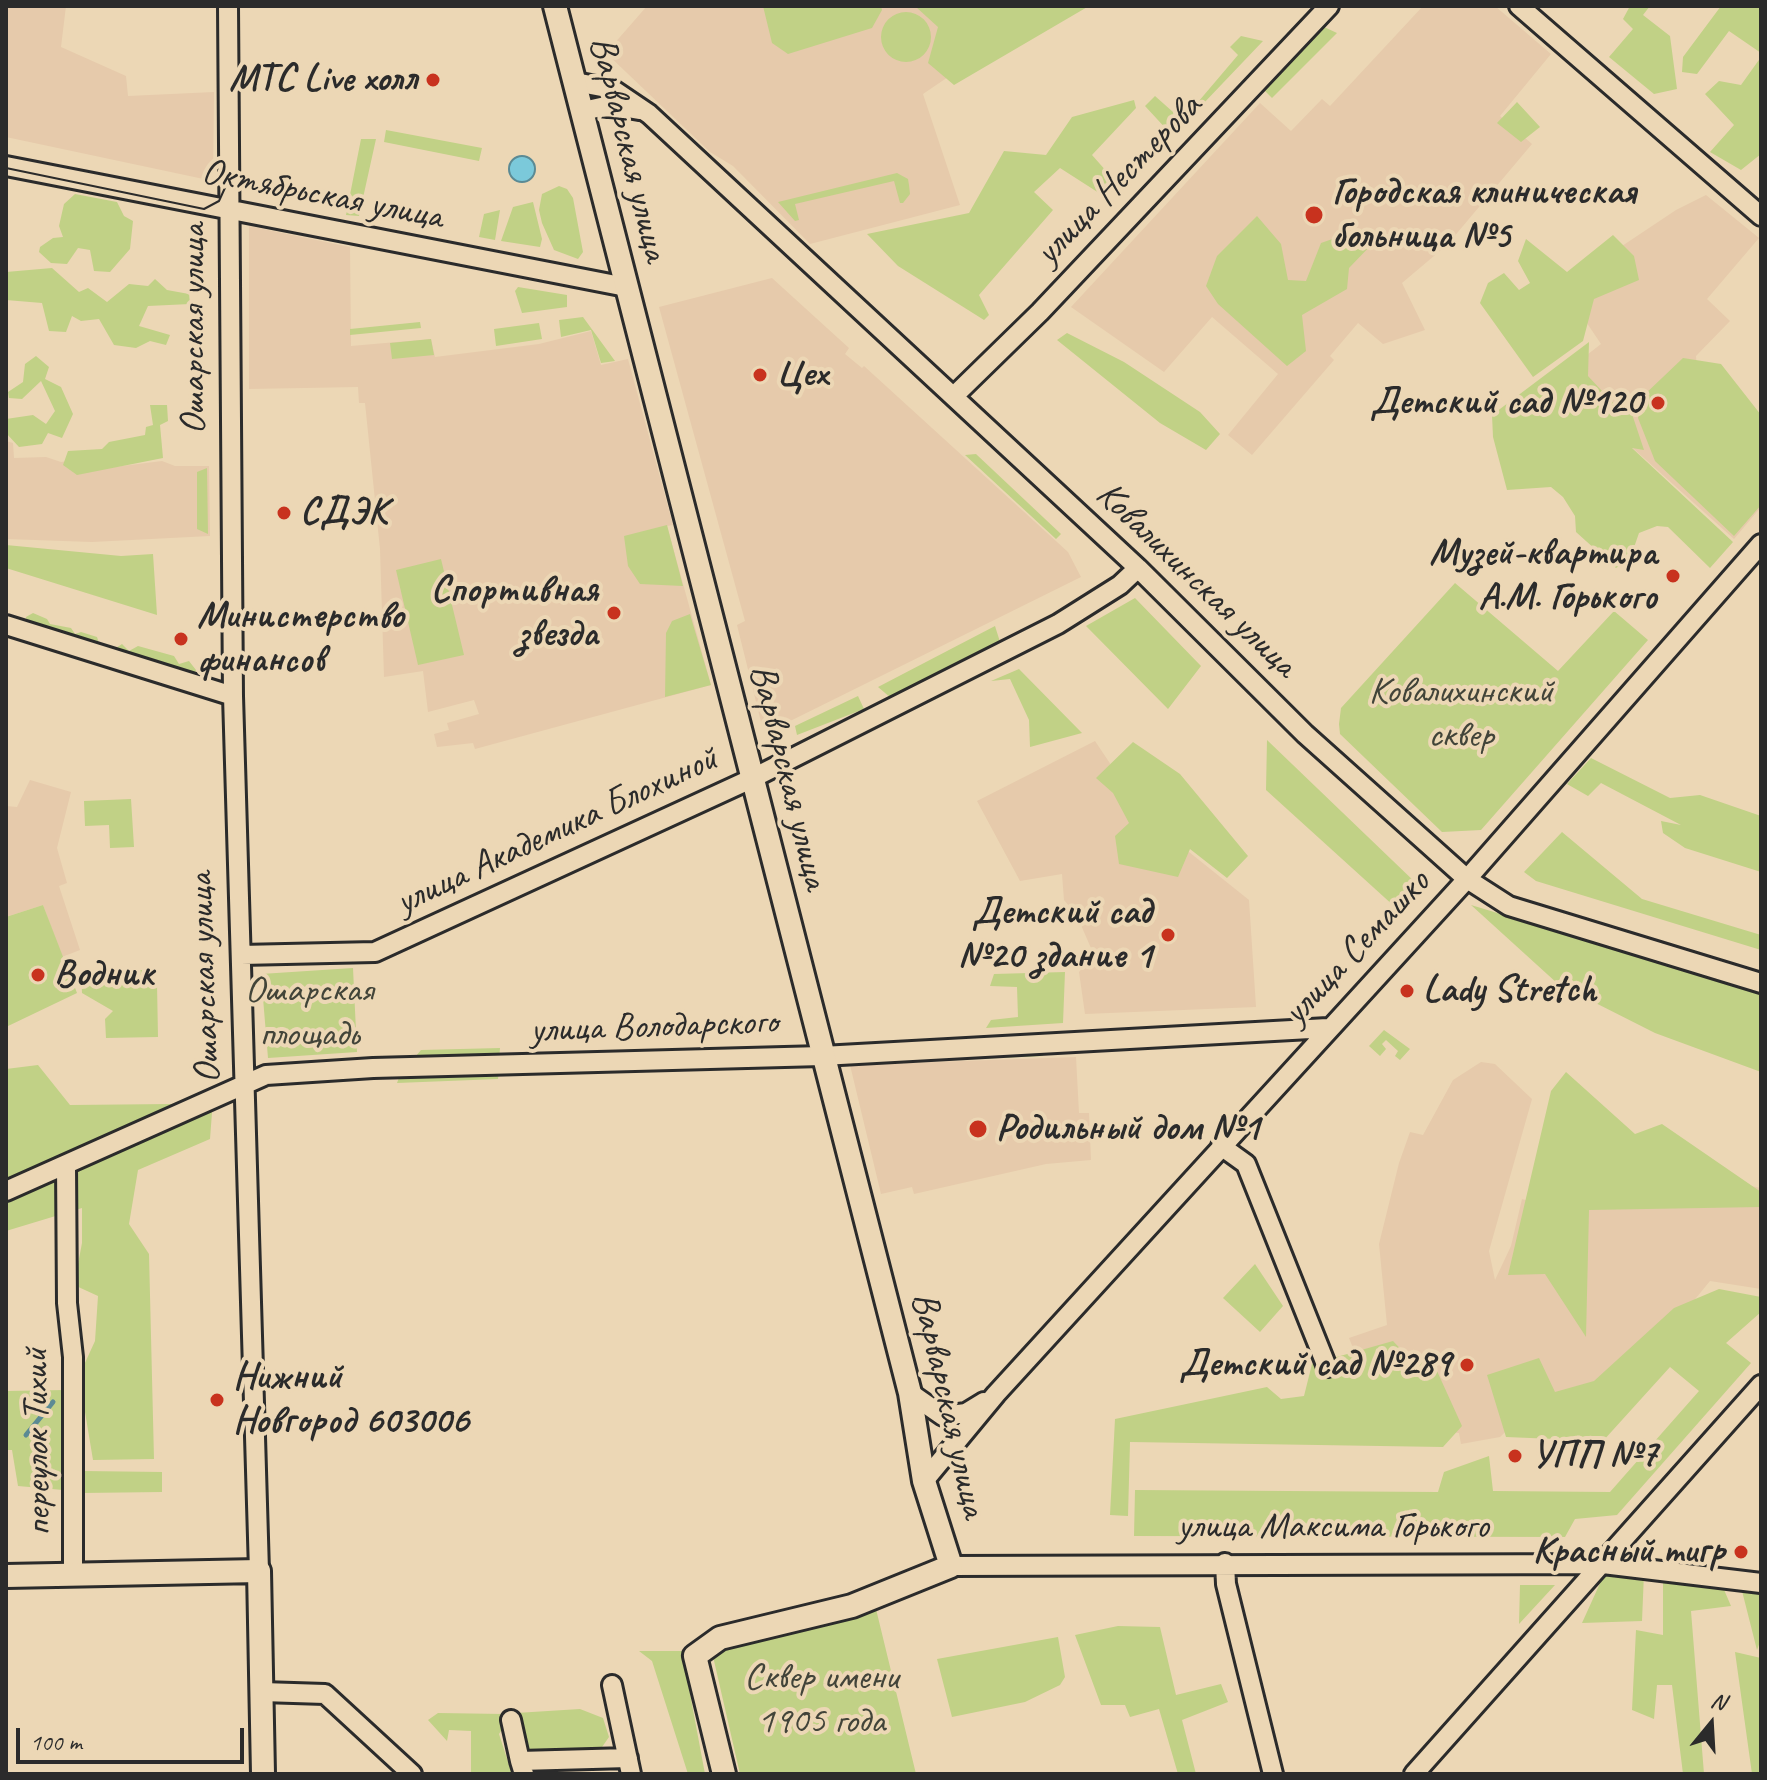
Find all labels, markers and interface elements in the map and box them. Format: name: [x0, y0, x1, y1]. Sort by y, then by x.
street label: Варварская улица: [578, 32, 678, 266]
place label: МТС Live холл: [229, 57, 417, 103]
marker: МТС Live холл: [424, 71, 442, 89]
street label: улица Нестерова: [1026, 85, 1212, 275]
street label: Октябрьская улица: [198, 149, 446, 241]
place label: Городская клиническая больница №5: [1332, 170, 1636, 260]
marker: Городская клиническая больница №5: [1303, 204, 1325, 226]
street label: Ошарская улица: [171, 224, 217, 434]
place label: Цех: [776, 352, 828, 398]
marker: Цех: [751, 366, 769, 384]
place label: Детский сад №120: [1370, 380, 1642, 426]
marker: Детский сад №120: [1649, 394, 1667, 412]
street label: Ковалихинская улица: [1086, 472, 1306, 688]
place label: СДЭК: [300, 490, 387, 536]
marker: СДЭК: [275, 504, 293, 522]
place label: Музей-квартира А.М. Горького: [1429, 531, 1657, 620]
marker: Музей-квартира А.М. Горького: [1664, 567, 1682, 585]
place label: Спортивная звезда: [431, 568, 598, 658]
place label: Министерство финансов: [197, 594, 403, 684]
marker: Спортивная звезда: [605, 604, 623, 622]
marker: Министерство финансов: [172, 630, 190, 648]
street label: Варварская улица: [738, 660, 838, 894]
park label: Ковалихинский сквер: [1369, 669, 1553, 758]
street label: улица Академика Блохиной: [389, 736, 725, 926]
street label: улица Семашко: [1274, 861, 1440, 1035]
street label: Ошарская улица: [179, 872, 231, 1084]
place label: Детский сад №20 здание 1: [958, 890, 1152, 980]
marker: Детский сад №20 здание 1: [1159, 926, 1177, 944]
place label: Водник: [54, 952, 154, 998]
marker: Водник: [29, 966, 47, 984]
park label: Ошарская площадь: [245, 968, 373, 1058]
place label: Lady Stretch: [1423, 968, 1596, 1014]
marker: Lady Stretch: [1398, 982, 1416, 1000]
street label: улица Володарского: [529, 1000, 779, 1054]
place label: Родильный дом №1: [996, 1106, 1260, 1152]
marker: Родильный дом №1: [967, 1118, 989, 1140]
street label: Варварская улица: [900, 1288, 996, 1522]
place label: Детский сад №289: [1179, 1342, 1451, 1388]
street label: переулок Тихий: [14, 1348, 62, 1536]
place label: Нижний Новгород 603006: [233, 1355, 469, 1444]
marker: Детский сад №289: [1458, 1356, 1476, 1374]
marker: Нижний Новгород 603006: [208, 1391, 226, 1409]
place label: УПП №7: [1531, 1433, 1657, 1479]
marker: УПП №7: [1506, 1447, 1524, 1465]
street label: улица Максима Горького: [1177, 1504, 1489, 1550]
place label: Красный тигр: [1533, 1529, 1725, 1575]
marker: Красный тигр: [1732, 1543, 1750, 1561]
park label: Сквер имени 1905 года: [744, 1655, 898, 1744]
north arrow: [1671, 1684, 1751, 1764]
text: N: [1708, 1686, 1729, 1717]
scale bar: [20, 1712, 248, 1762]
text: 100 m: [30, 1727, 82, 1757]

